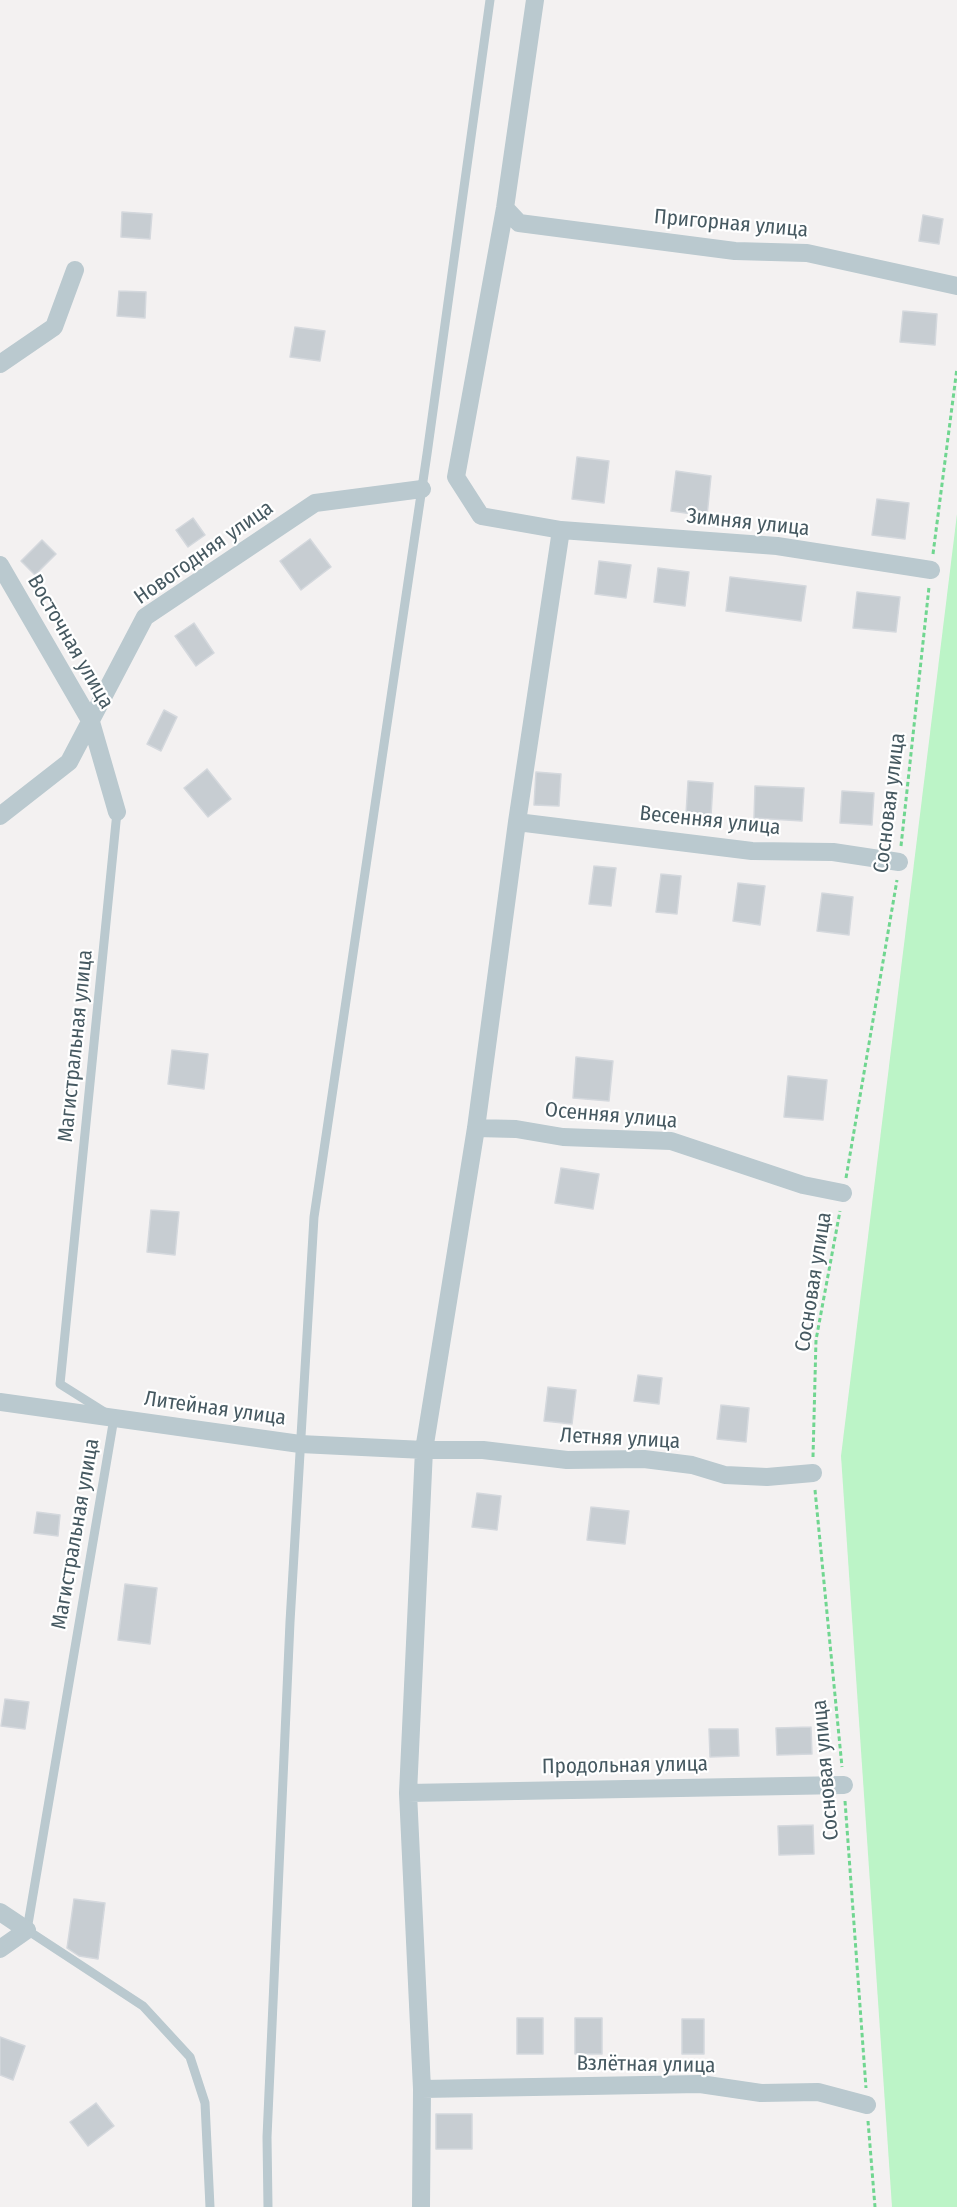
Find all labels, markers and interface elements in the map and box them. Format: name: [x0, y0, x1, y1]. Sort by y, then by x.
street label: Пригорная улица: [653, 205, 809, 243]
street label: Новогодняя улица: [130, 496, 278, 610]
street label: Зимняя улица: [685, 504, 811, 542]
street label: Восточная улица: [21, 571, 119, 713]
street label: Сосновая улица: [869, 731, 911, 875]
street label: Весенняя улица: [638, 801, 782, 841]
street label: Магистральная улица: [53, 949, 99, 1143]
street label: Осенняя улица: [544, 1098, 678, 1134]
street label: Сосновая улица: [791, 1210, 837, 1354]
street label: Литейная улица: [143, 1387, 287, 1431]
street label: Летняя улица: [559, 1423, 681, 1455]
street label: Магистральная улица: [47, 1437, 105, 1631]
street label: Сосновая улица: [807, 1699, 845, 1841]
street label: Продольная улица: [542, 1752, 708, 1780]
street label: Взлётная улица: [576, 2051, 716, 2079]

